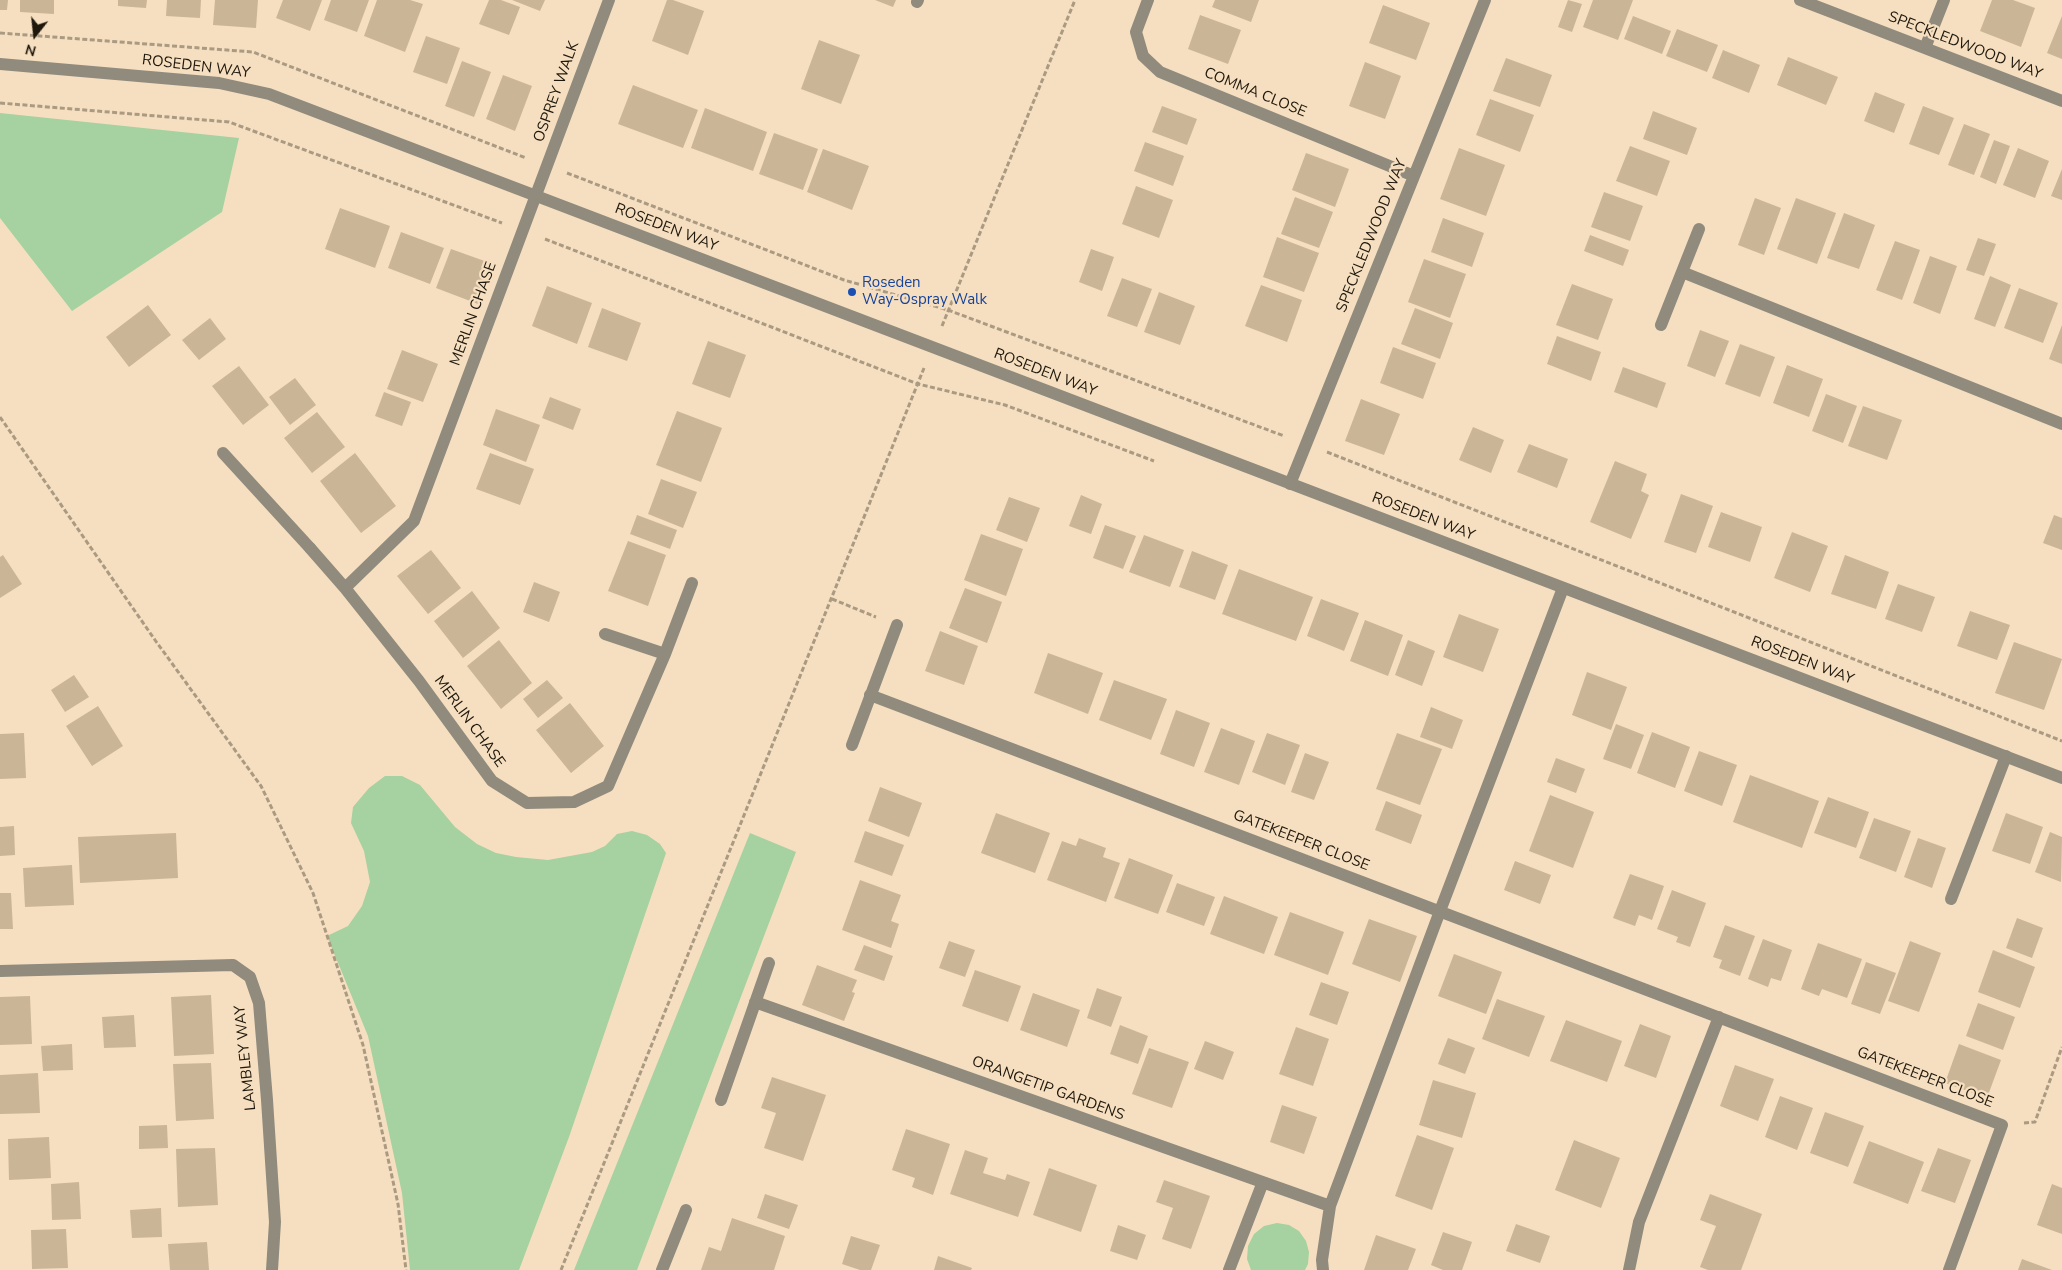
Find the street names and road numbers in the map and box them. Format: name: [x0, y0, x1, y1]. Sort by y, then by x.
street label: SPECKLEDWOOD WAY: [1885, 8, 2045, 84]
street label: OSPREY WALK: [530, 39, 584, 145]
street label: ROSEDEN WAY: [141, 51, 251, 83]
street label: COMMA CLOSE: [1201, 64, 1309, 122]
street label: SPECKLEDWOOD WAY: [1333, 157, 1411, 315]
street label: ROSEDEN WAY: [612, 200, 720, 256]
street label: MERLIN CHASE: [447, 260, 501, 368]
street label: ROSEDEN WAY: [991, 345, 1099, 401]
street label: ROSEDEN WAY: [1369, 489, 1477, 545]
street label: ROSEDEN WAY: [1748, 633, 1856, 689]
street label: MERLIN CHASE: [430, 673, 508, 771]
street label: GATEKEEPER CLOSE: [1230, 807, 1372, 875]
street label: LAMBLEY WAY: [232, 1004, 260, 1112]
street label: GATEKEEPER CLOSE: [1854, 1044, 1996, 1112]
street label: ORANGETIP GARDENS: [969, 1053, 1127, 1125]

